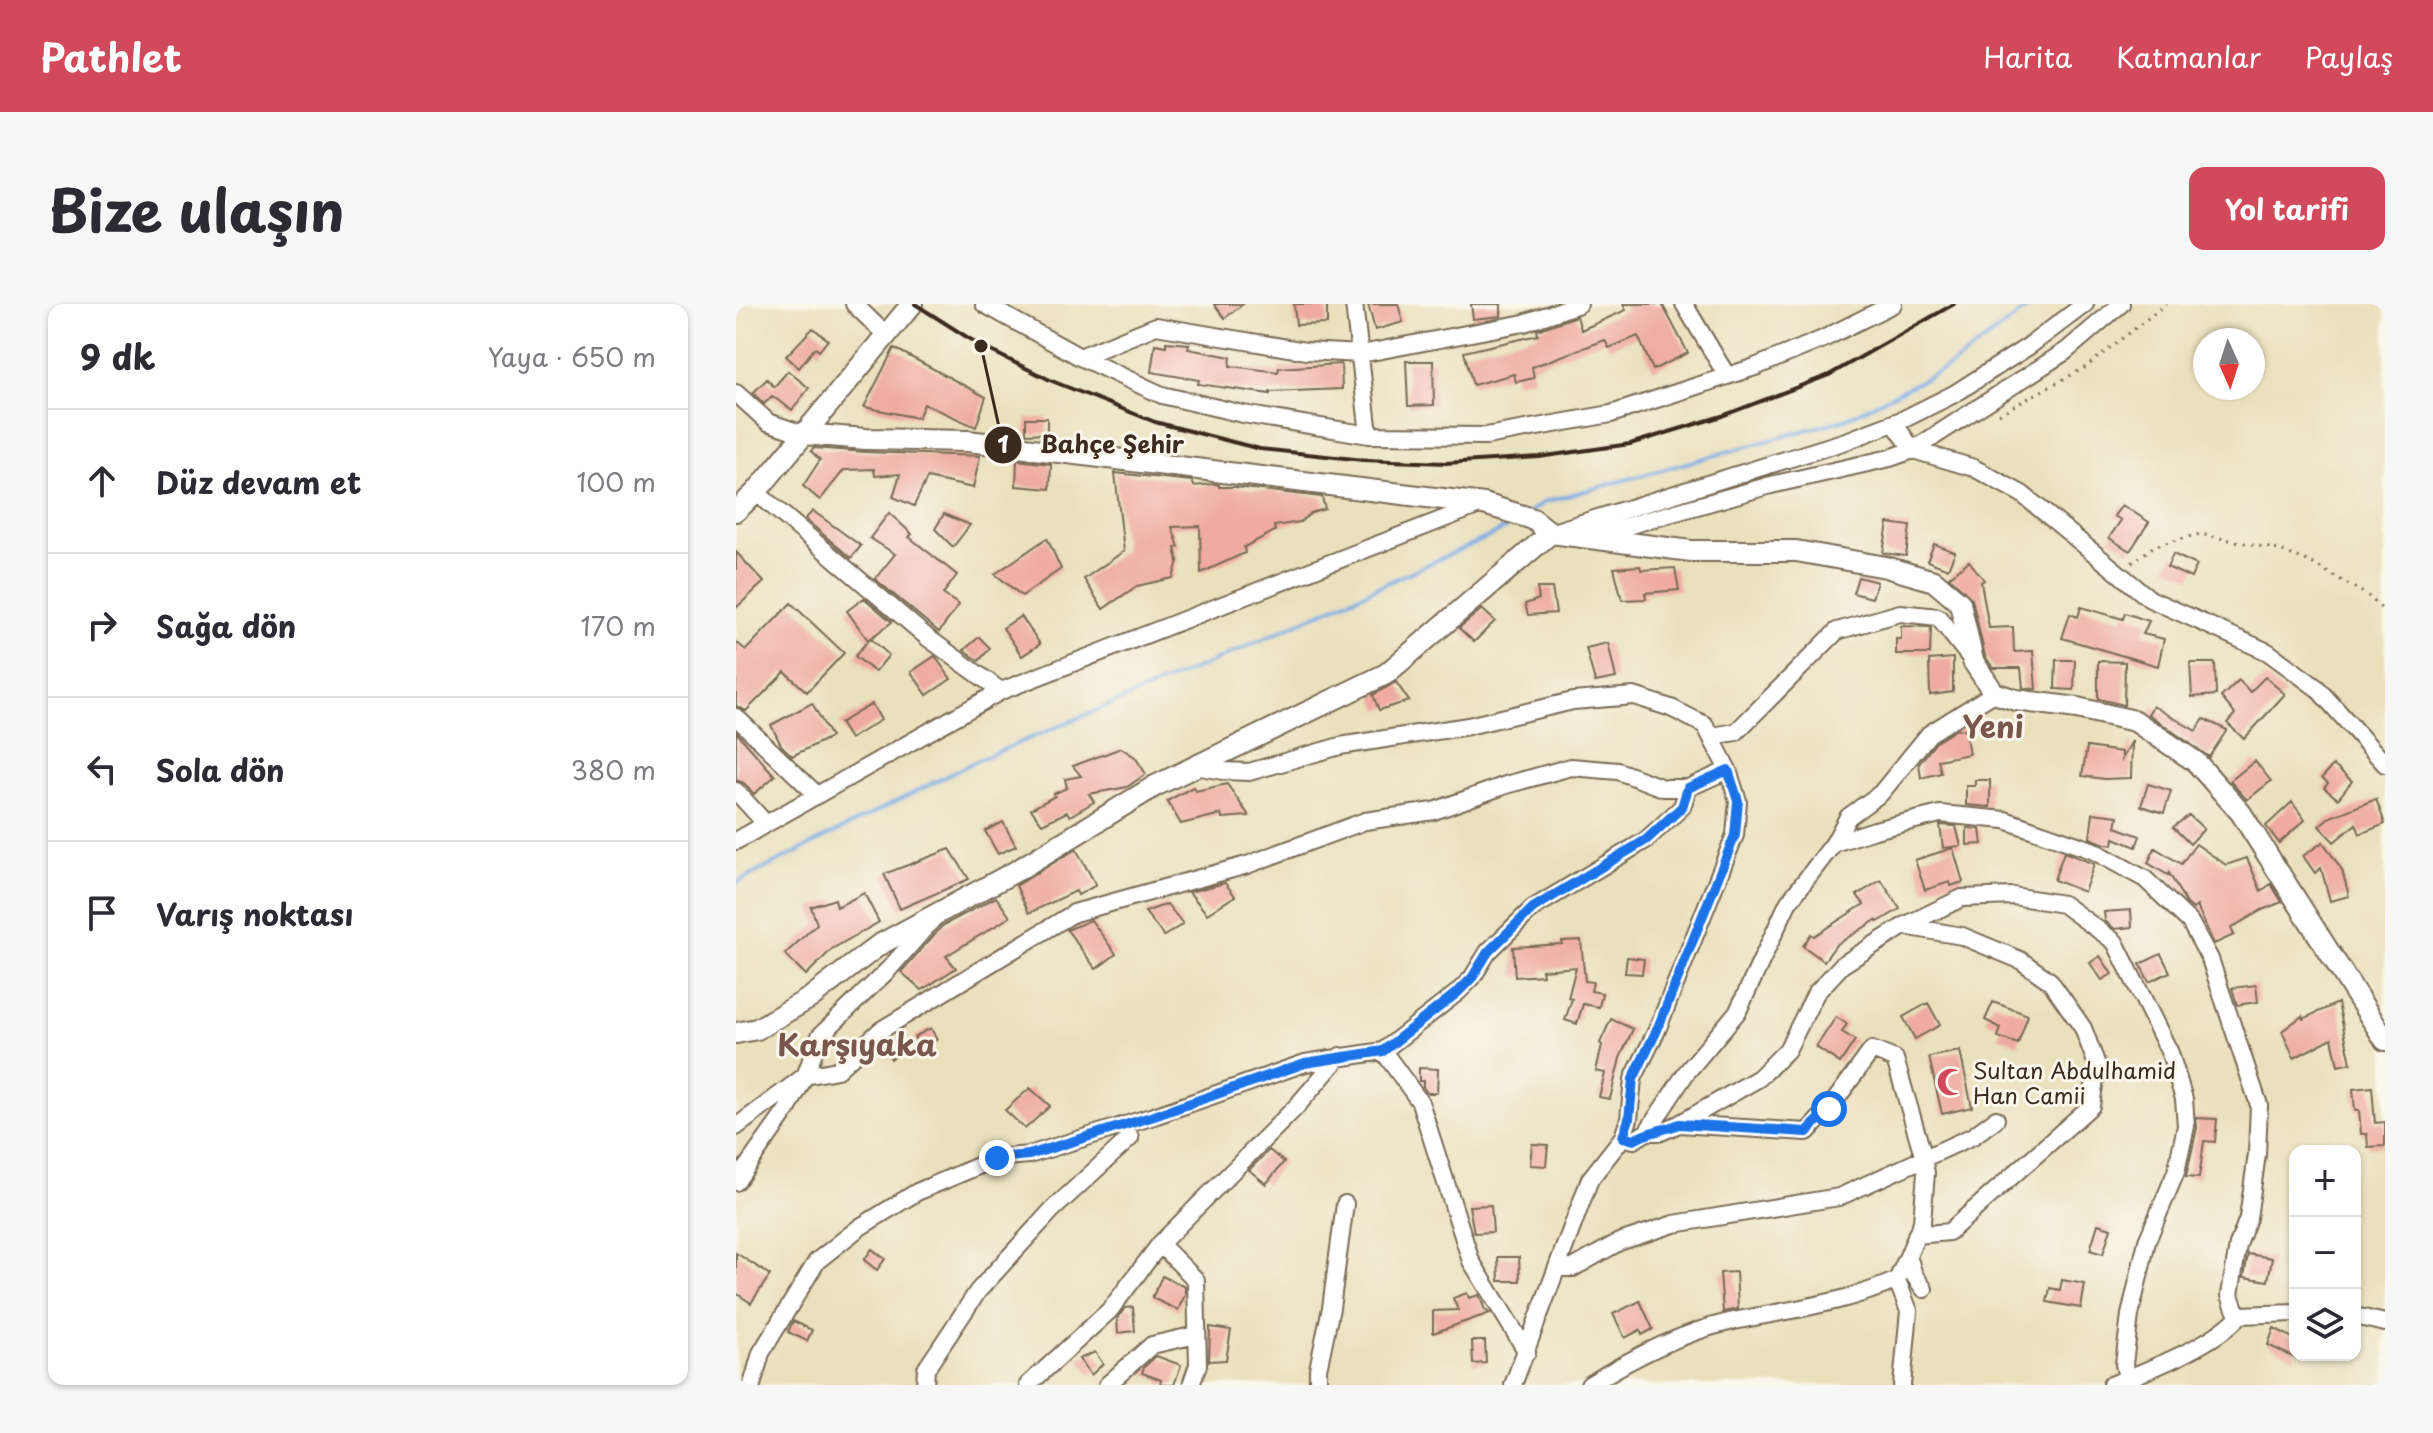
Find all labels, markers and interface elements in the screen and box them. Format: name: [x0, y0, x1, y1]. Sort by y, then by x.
text: Pathlet: [40, 28, 182, 85]
text: Harita: [1983, 35, 2072, 78]
text: Katmanlar: [2116, 35, 2261, 78]
text: Paylaş: [2305, 35, 2393, 78]
text: Bize ulaşın: [48, 166, 345, 251]
button: Yol tarifi: [2189, 167, 2385, 250]
north arrow: [2193, 328, 2265, 400]
text: 9 dk: [80, 330, 156, 382]
text: Yaya · 650 m: [487, 337, 656, 376]
callout: Bahçe Şehir: [983, 421, 1202, 469]
text: 1: [997, 425, 1009, 461]
text: Bahçe Şehir: [1040, 425, 1185, 461]
icon: ahead: [80, 459, 124, 503]
text: Düz devam et: [156, 459, 361, 504]
text: 100 m: [576, 462, 656, 501]
icon: right: [80, 603, 124, 647]
text: Sağa dön: [156, 603, 296, 648]
text: 170 m: [581, 606, 656, 645]
district label: Yeni: [1962, 703, 2024, 748]
icon: left: [80, 747, 124, 791]
text: Sola dön: [156, 747, 285, 792]
text: 380 m: [571, 750, 656, 789]
icon: arrive: [80, 891, 124, 935]
text: Varış noktası: [156, 891, 353, 936]
district label: Karşıyaka: [777, 1021, 937, 1066]
place label: Sultan Abdulhamid Han Camii: [1973, 1053, 2176, 1111]
mosque icon: Sultan Abdulhamid Han Camii: [1936, 1067, 1966, 1097]
route start: [1811, 1091, 1847, 1127]
route end: [979, 1140, 1015, 1176]
map controls: [2289, 1145, 2361, 1361]
button: +: [2289, 1145, 2361, 1217]
button: −: [2289, 1217, 2361, 1289]
button: layers: [2289, 1289, 2361, 1361]

